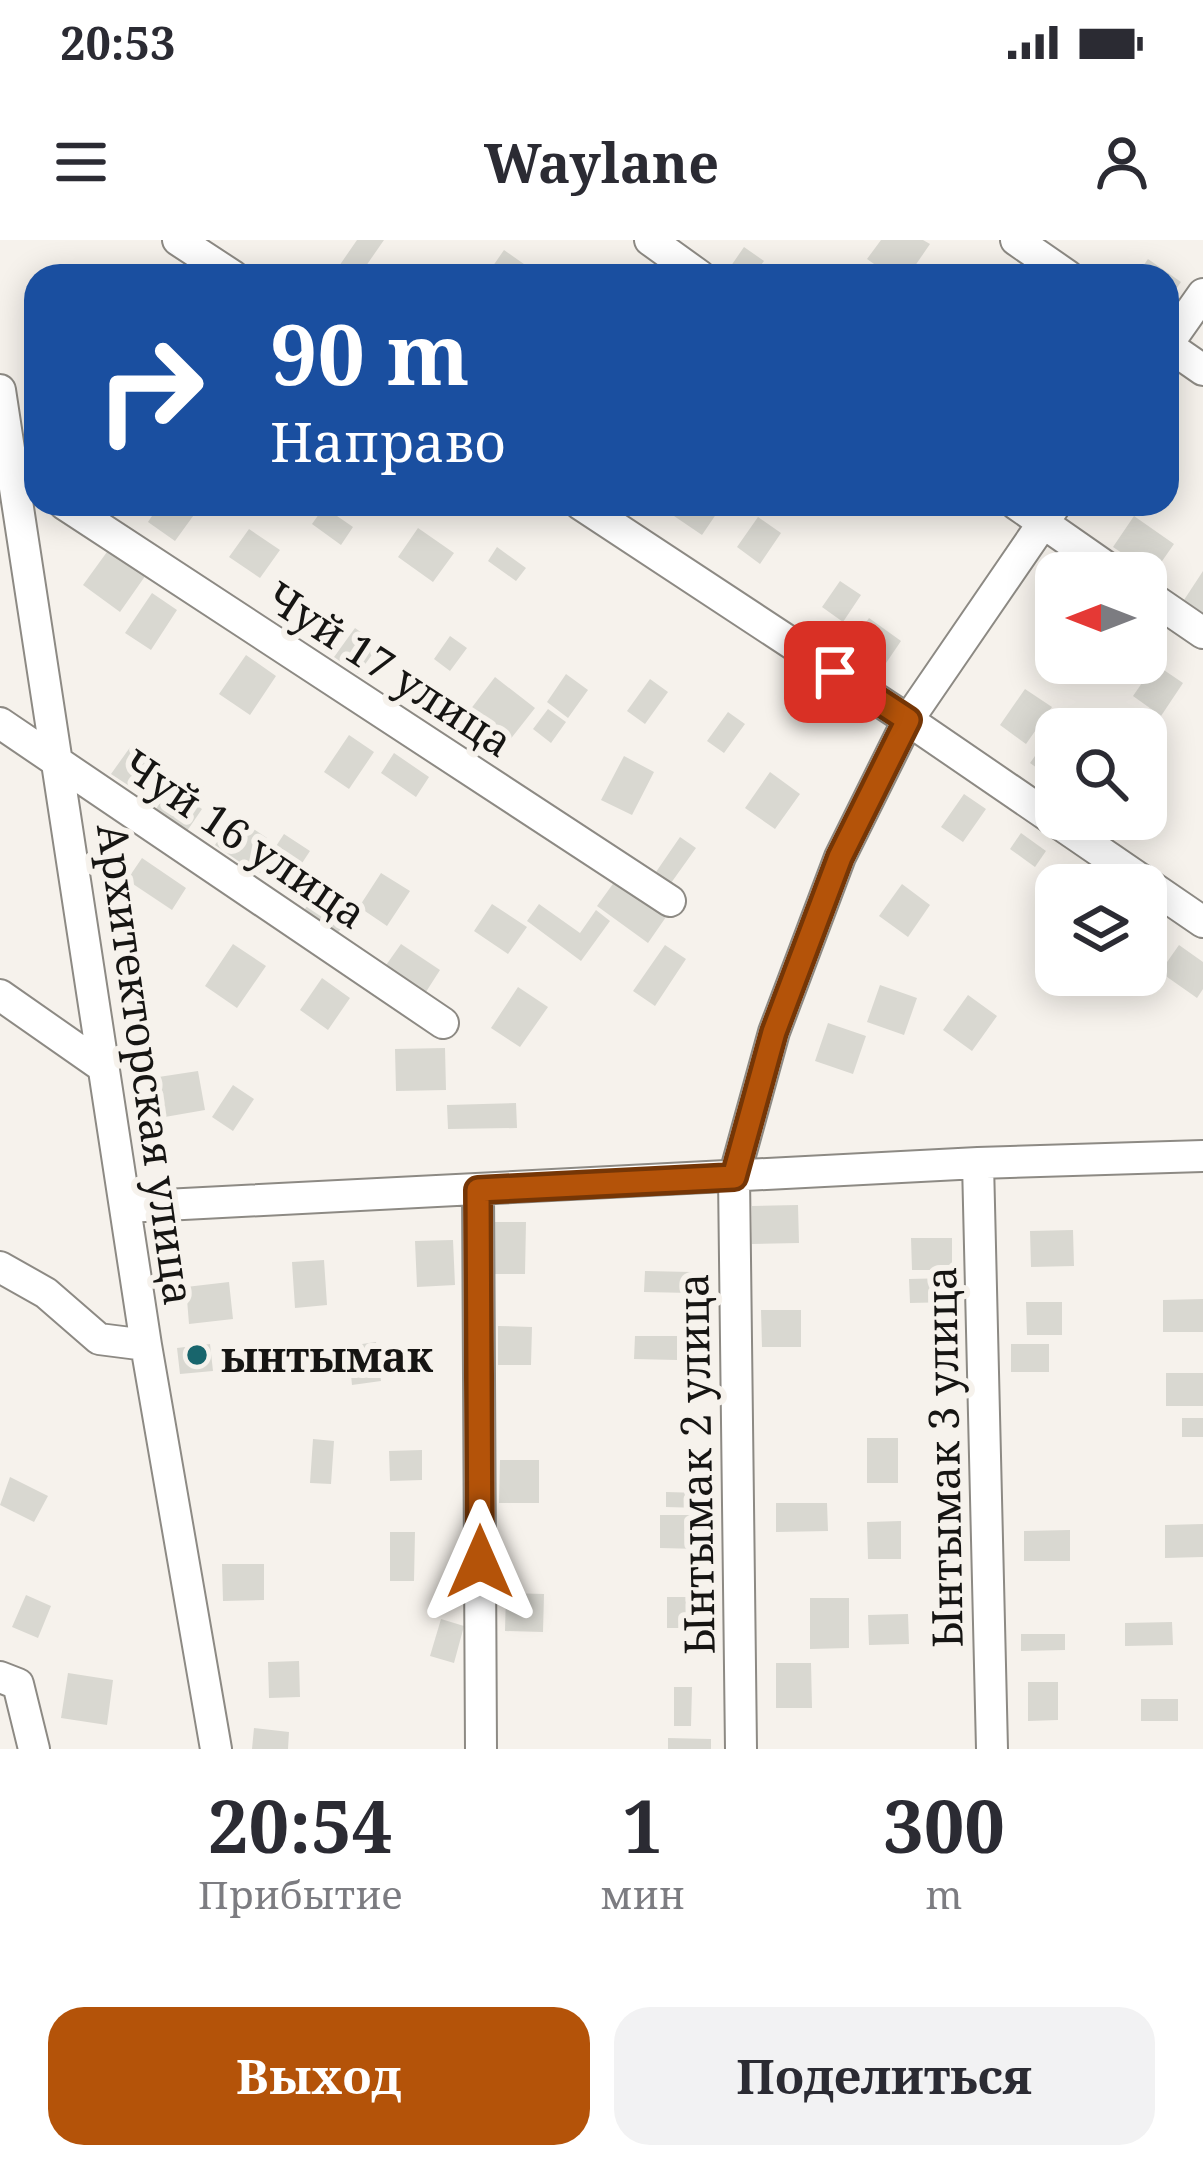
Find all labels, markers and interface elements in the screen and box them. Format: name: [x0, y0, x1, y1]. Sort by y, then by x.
text: 20:53: [60, 12, 175, 73]
text: Waylane: [484, 125, 719, 199]
icon: menu: [48, 129, 114, 195]
icon: person: [1089, 129, 1155, 195]
text: 90 m: [270, 295, 470, 410]
icon: right: [72, 312, 228, 468]
text: Направо: [270, 404, 506, 478]
north arrow: [1035, 552, 1167, 684]
map controls: [1035, 552, 1167, 996]
street label: Чуй 17 улица: [256, 567, 524, 769]
pin: [784, 621, 886, 723]
icon: arrive: [802, 639, 868, 705]
button: search: [1035, 708, 1167, 840]
street label: Чуй 16 улица: [112, 735, 378, 941]
street label: Архитекторская улица: [85, 819, 209, 1309]
button: layers: [1035, 864, 1167, 996]
street label: Ынтымак 3 улица: [911, 1266, 975, 1648]
street label: Ынтымак 2 улица: [663, 1273, 727, 1655]
place label: ынтымак: [221, 1327, 434, 1384]
marker: ынтымак: [184, 1342, 210, 1368]
position arrow: [417, 1499, 543, 1625]
text: 20:54: [208, 1776, 392, 1874]
text: 1: [622, 1776, 663, 1874]
text: 300: [883, 1776, 1005, 1874]
text: Прибытие: [198, 1867, 402, 1920]
text: мин: [600, 1867, 685, 1920]
text: m: [926, 1867, 962, 1920]
button: Выход: [48, 2007, 590, 2145]
button: Поделиться: [614, 2007, 1155, 2145]

